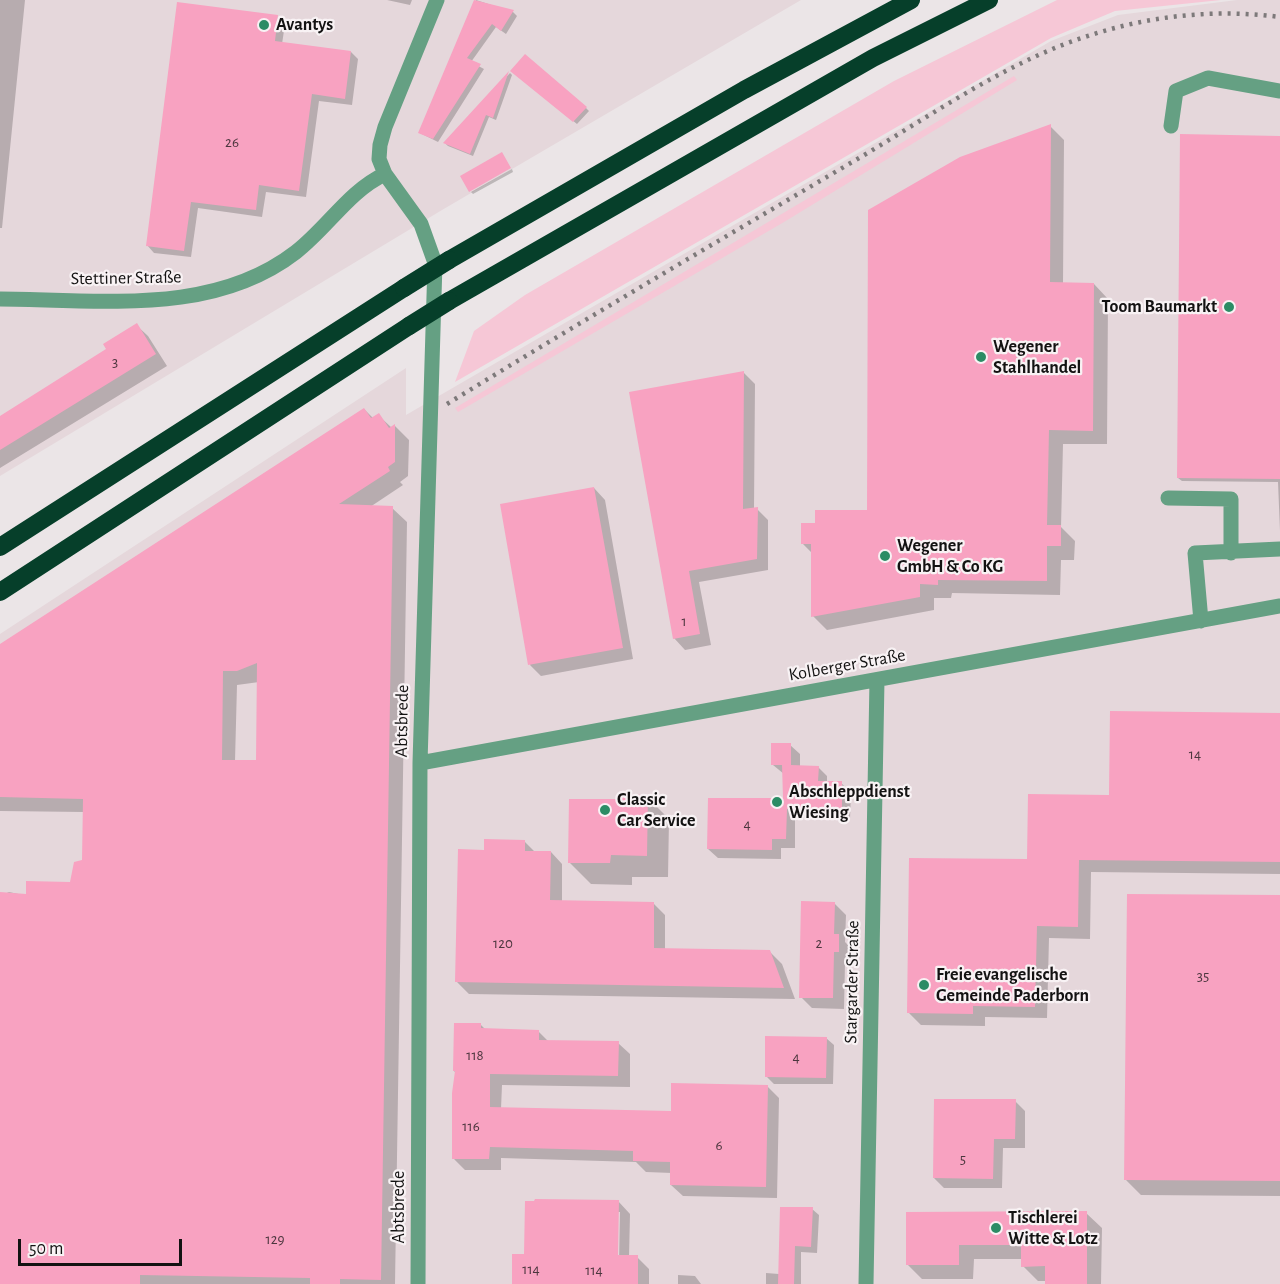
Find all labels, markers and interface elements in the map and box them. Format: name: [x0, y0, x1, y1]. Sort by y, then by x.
place label: Avantys: [276, 14, 333, 36]
marker: Avantys: [257, 18, 271, 32]
house number: 26: [225, 133, 239, 151]
street label: Stettiner Straße: [70, 266, 182, 290]
place label: Toom Baumarkt: [1102, 296, 1217, 318]
marker: Toom Baumarkt: [1222, 300, 1236, 314]
place label: Wegener Stahlhandel: [993, 336, 1081, 378]
marker: Wegener Stahlhandel: [974, 350, 988, 364]
house number: 3: [112, 353, 118, 371]
place label: Wegener GmbH & Co KG: [897, 535, 1003, 578]
marker: Wegener GmbH & Co KG: [878, 549, 892, 563]
house number: 1: [681, 612, 687, 630]
street label: Kolberger Straße: [787, 644, 907, 686]
street label: Abtsbrede: [391, 684, 413, 758]
house number: 14: [1189, 745, 1201, 763]
place label: Abschleppdienst Wiesing: [789, 781, 910, 824]
place label: Classic Car Service: [617, 789, 696, 832]
marker: Abschleppdienst Wiesing: [770, 795, 784, 809]
marker: Classic Car Service: [598, 803, 612, 817]
house number: 4: [743, 815, 751, 833]
street label: Stargarder Straße: [840, 920, 864, 1044]
house number: 120: [493, 934, 513, 952]
house number: 2: [816, 934, 822, 952]
place label: Freie evangelische Gemeinde Paderborn: [936, 964, 1089, 1006]
house number: 35: [1197, 967, 1209, 985]
marker: Freie evangelische Gemeinde Paderborn: [917, 978, 931, 992]
house number: 118: [466, 1046, 484, 1064]
house number: 4: [792, 1048, 800, 1066]
house number: 116: [462, 1117, 480, 1135]
house number: 6: [715, 1136, 723, 1154]
house number: 5: [960, 1150, 966, 1168]
street label: Abtsbrede: [388, 1171, 410, 1243]
place label: Tischlerei Witte & Lotz: [1008, 1207, 1098, 1250]
marker: Tischlerei Witte & Lotz: [989, 1221, 1003, 1235]
scale bar: [21, 1227, 184, 1265]
house number: 129: [265, 1230, 285, 1248]
text: 50 m: [29, 1240, 63, 1258]
house number: 114: [522, 1260, 540, 1278]
house number: 114: [585, 1261, 603, 1279]

